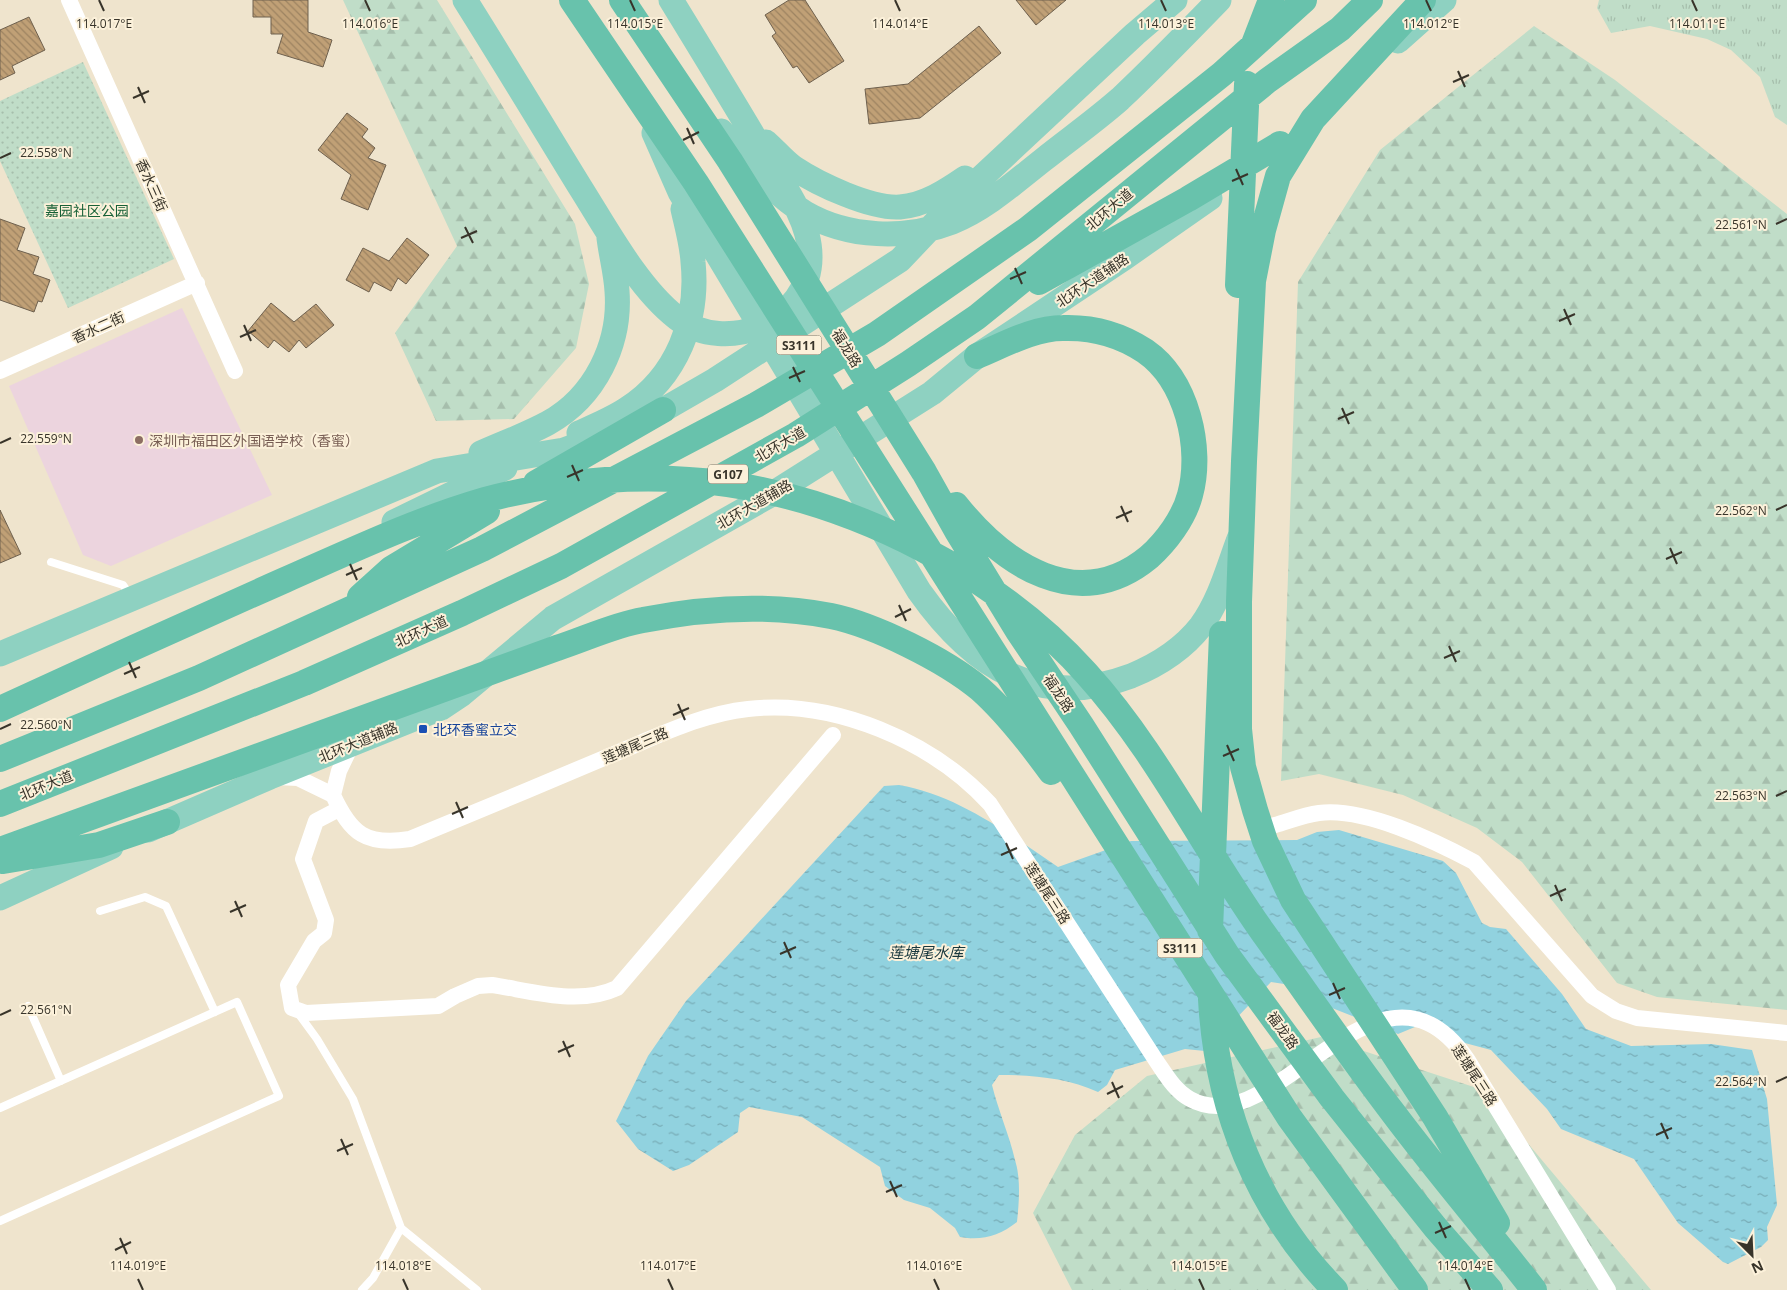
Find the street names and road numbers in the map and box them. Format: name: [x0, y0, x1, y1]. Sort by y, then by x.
street label: 香水三街: [132, 156, 172, 214]
street label: 北环大道: [1081, 184, 1137, 234]
street label: 北环大道辅路: [1052, 249, 1132, 311]
street label: 香水二街: [69, 307, 127, 347]
street label: 福龙路: [828, 325, 866, 371]
road number: S3111: [776, 336, 822, 354]
street label: 北环大道: [751, 422, 809, 466]
road number: G107: [708, 464, 748, 484]
street label: 北环大道辅路: [713, 475, 795, 533]
street label: 北环大道: [392, 611, 450, 651]
street label: 福龙路: [1039, 670, 1079, 716]
street label: 北环大道辅路: [315, 717, 401, 767]
street label: 莲塘尾三路: [599, 723, 671, 767]
street label: 北环大道: [16, 766, 76, 804]
street label: 莲塘尾三路: [1021, 858, 1075, 928]
road number: S3111: [1158, 938, 1202, 958]
street label: 福龙路: [1263, 1007, 1303, 1053]
street label: 莲塘尾三路: [1448, 1040, 1502, 1110]

